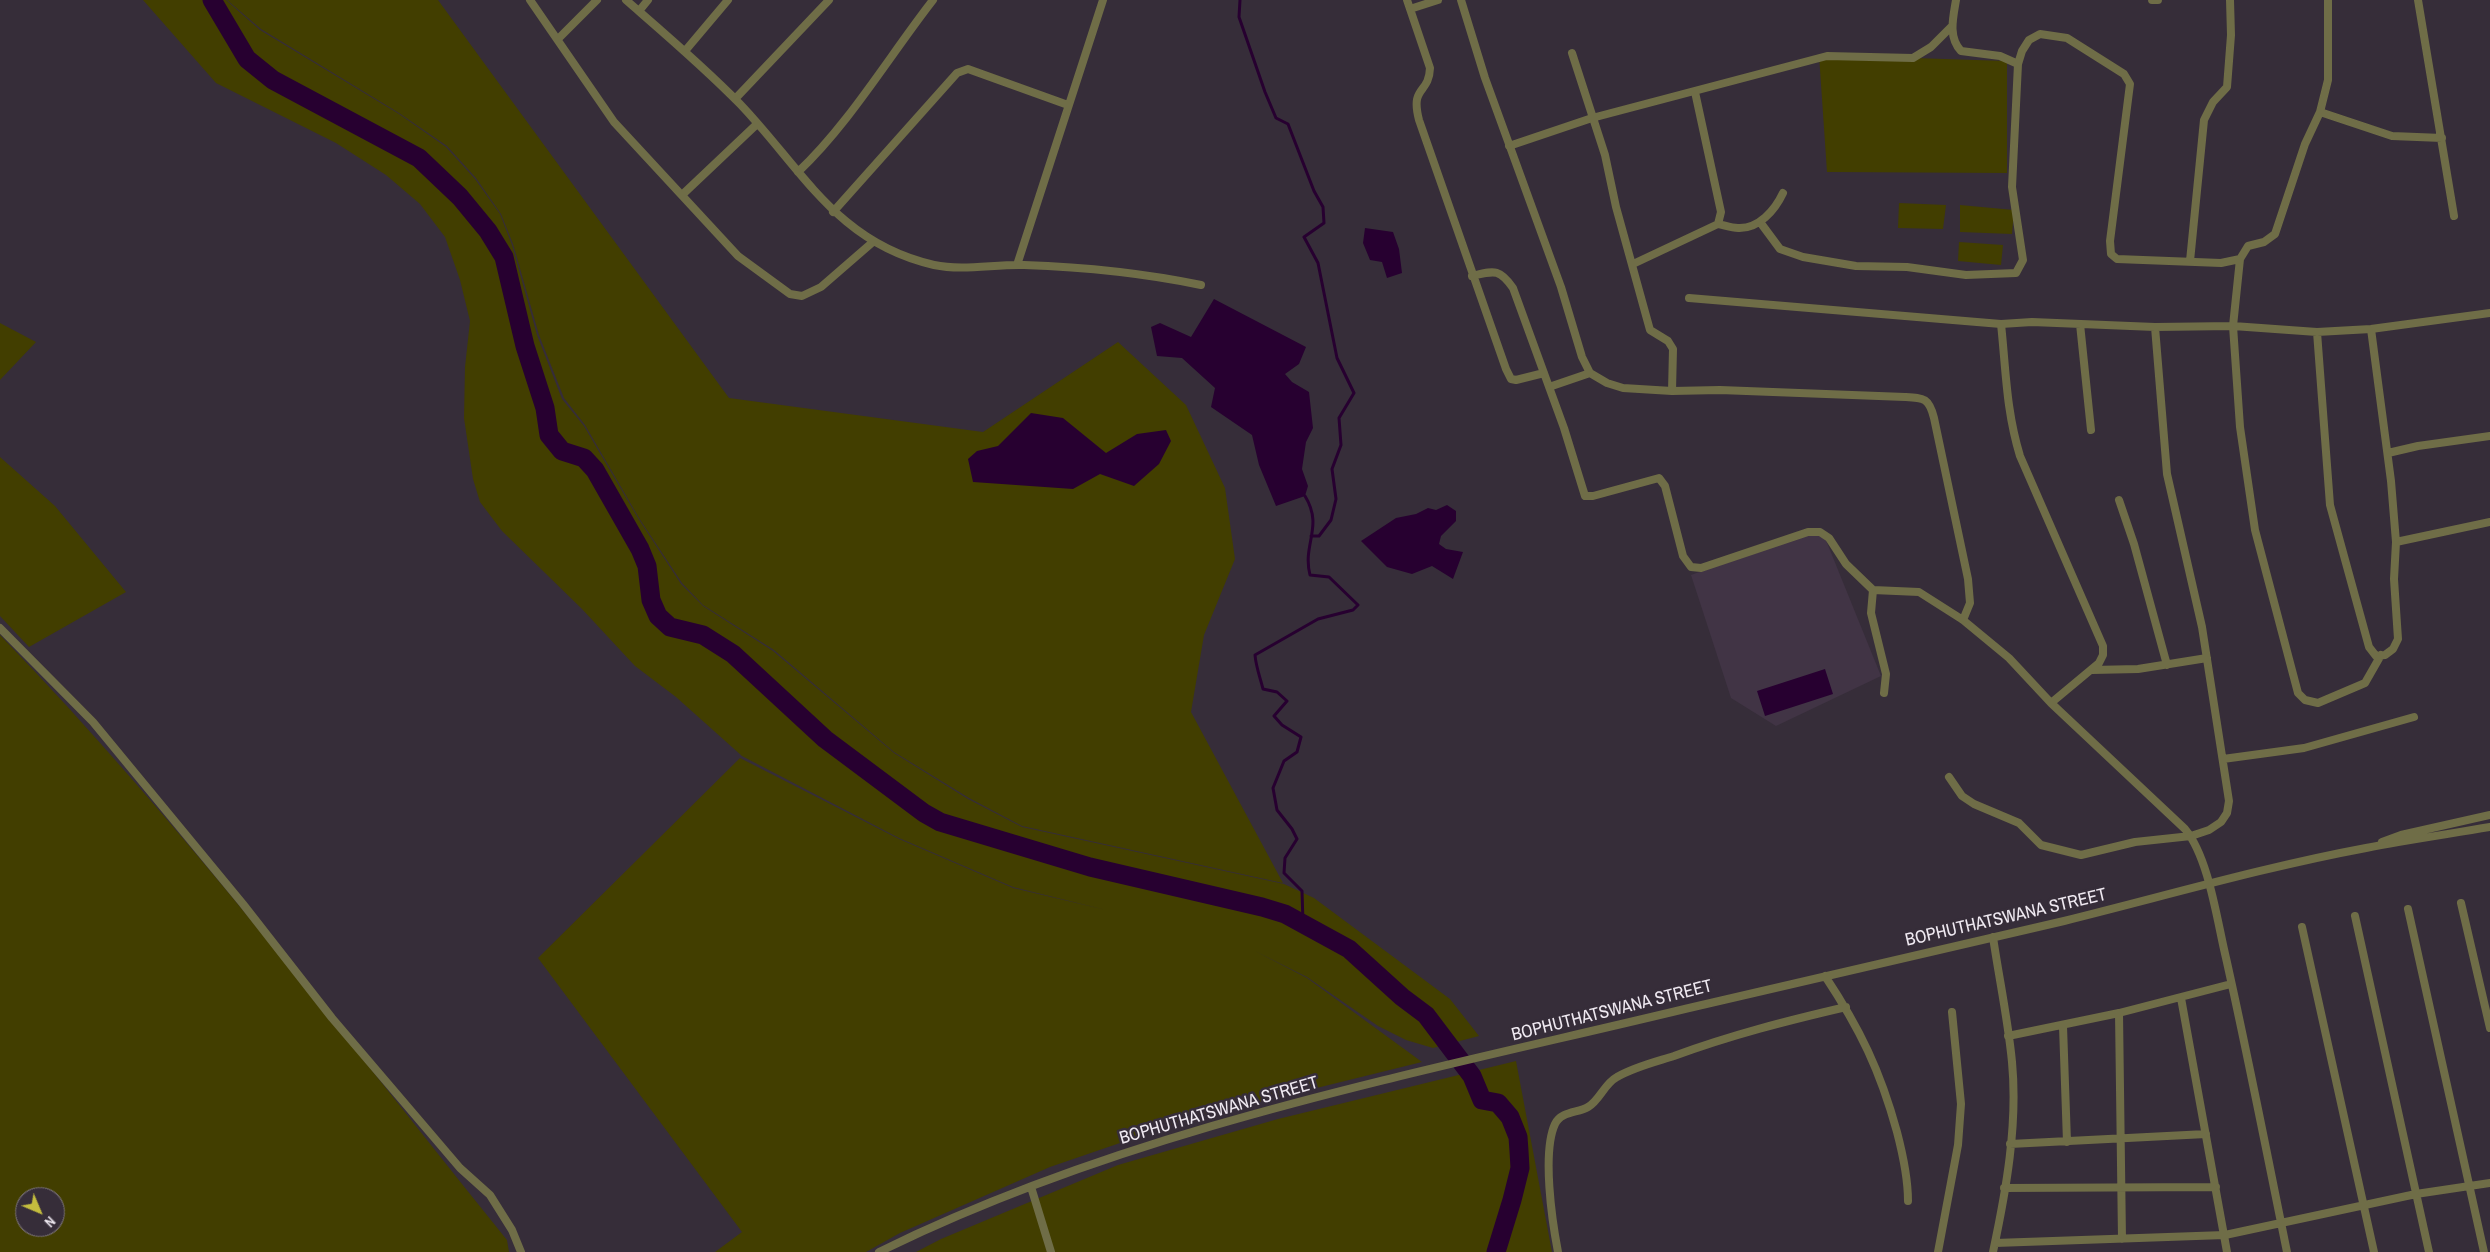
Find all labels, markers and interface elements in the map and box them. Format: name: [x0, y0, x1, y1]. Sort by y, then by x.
street label: BOPHUTHATSWANA STREET: [1903, 884, 2109, 952]
street label: BOPHUTHATSWANA STREET: [1510, 976, 1714, 1046]
street label: BOPHUTHATSWANA STREET: [1117, 1072, 1321, 1150]
north arrow: [15, 1187, 65, 1237]
text: N: [41, 1213, 59, 1231]

